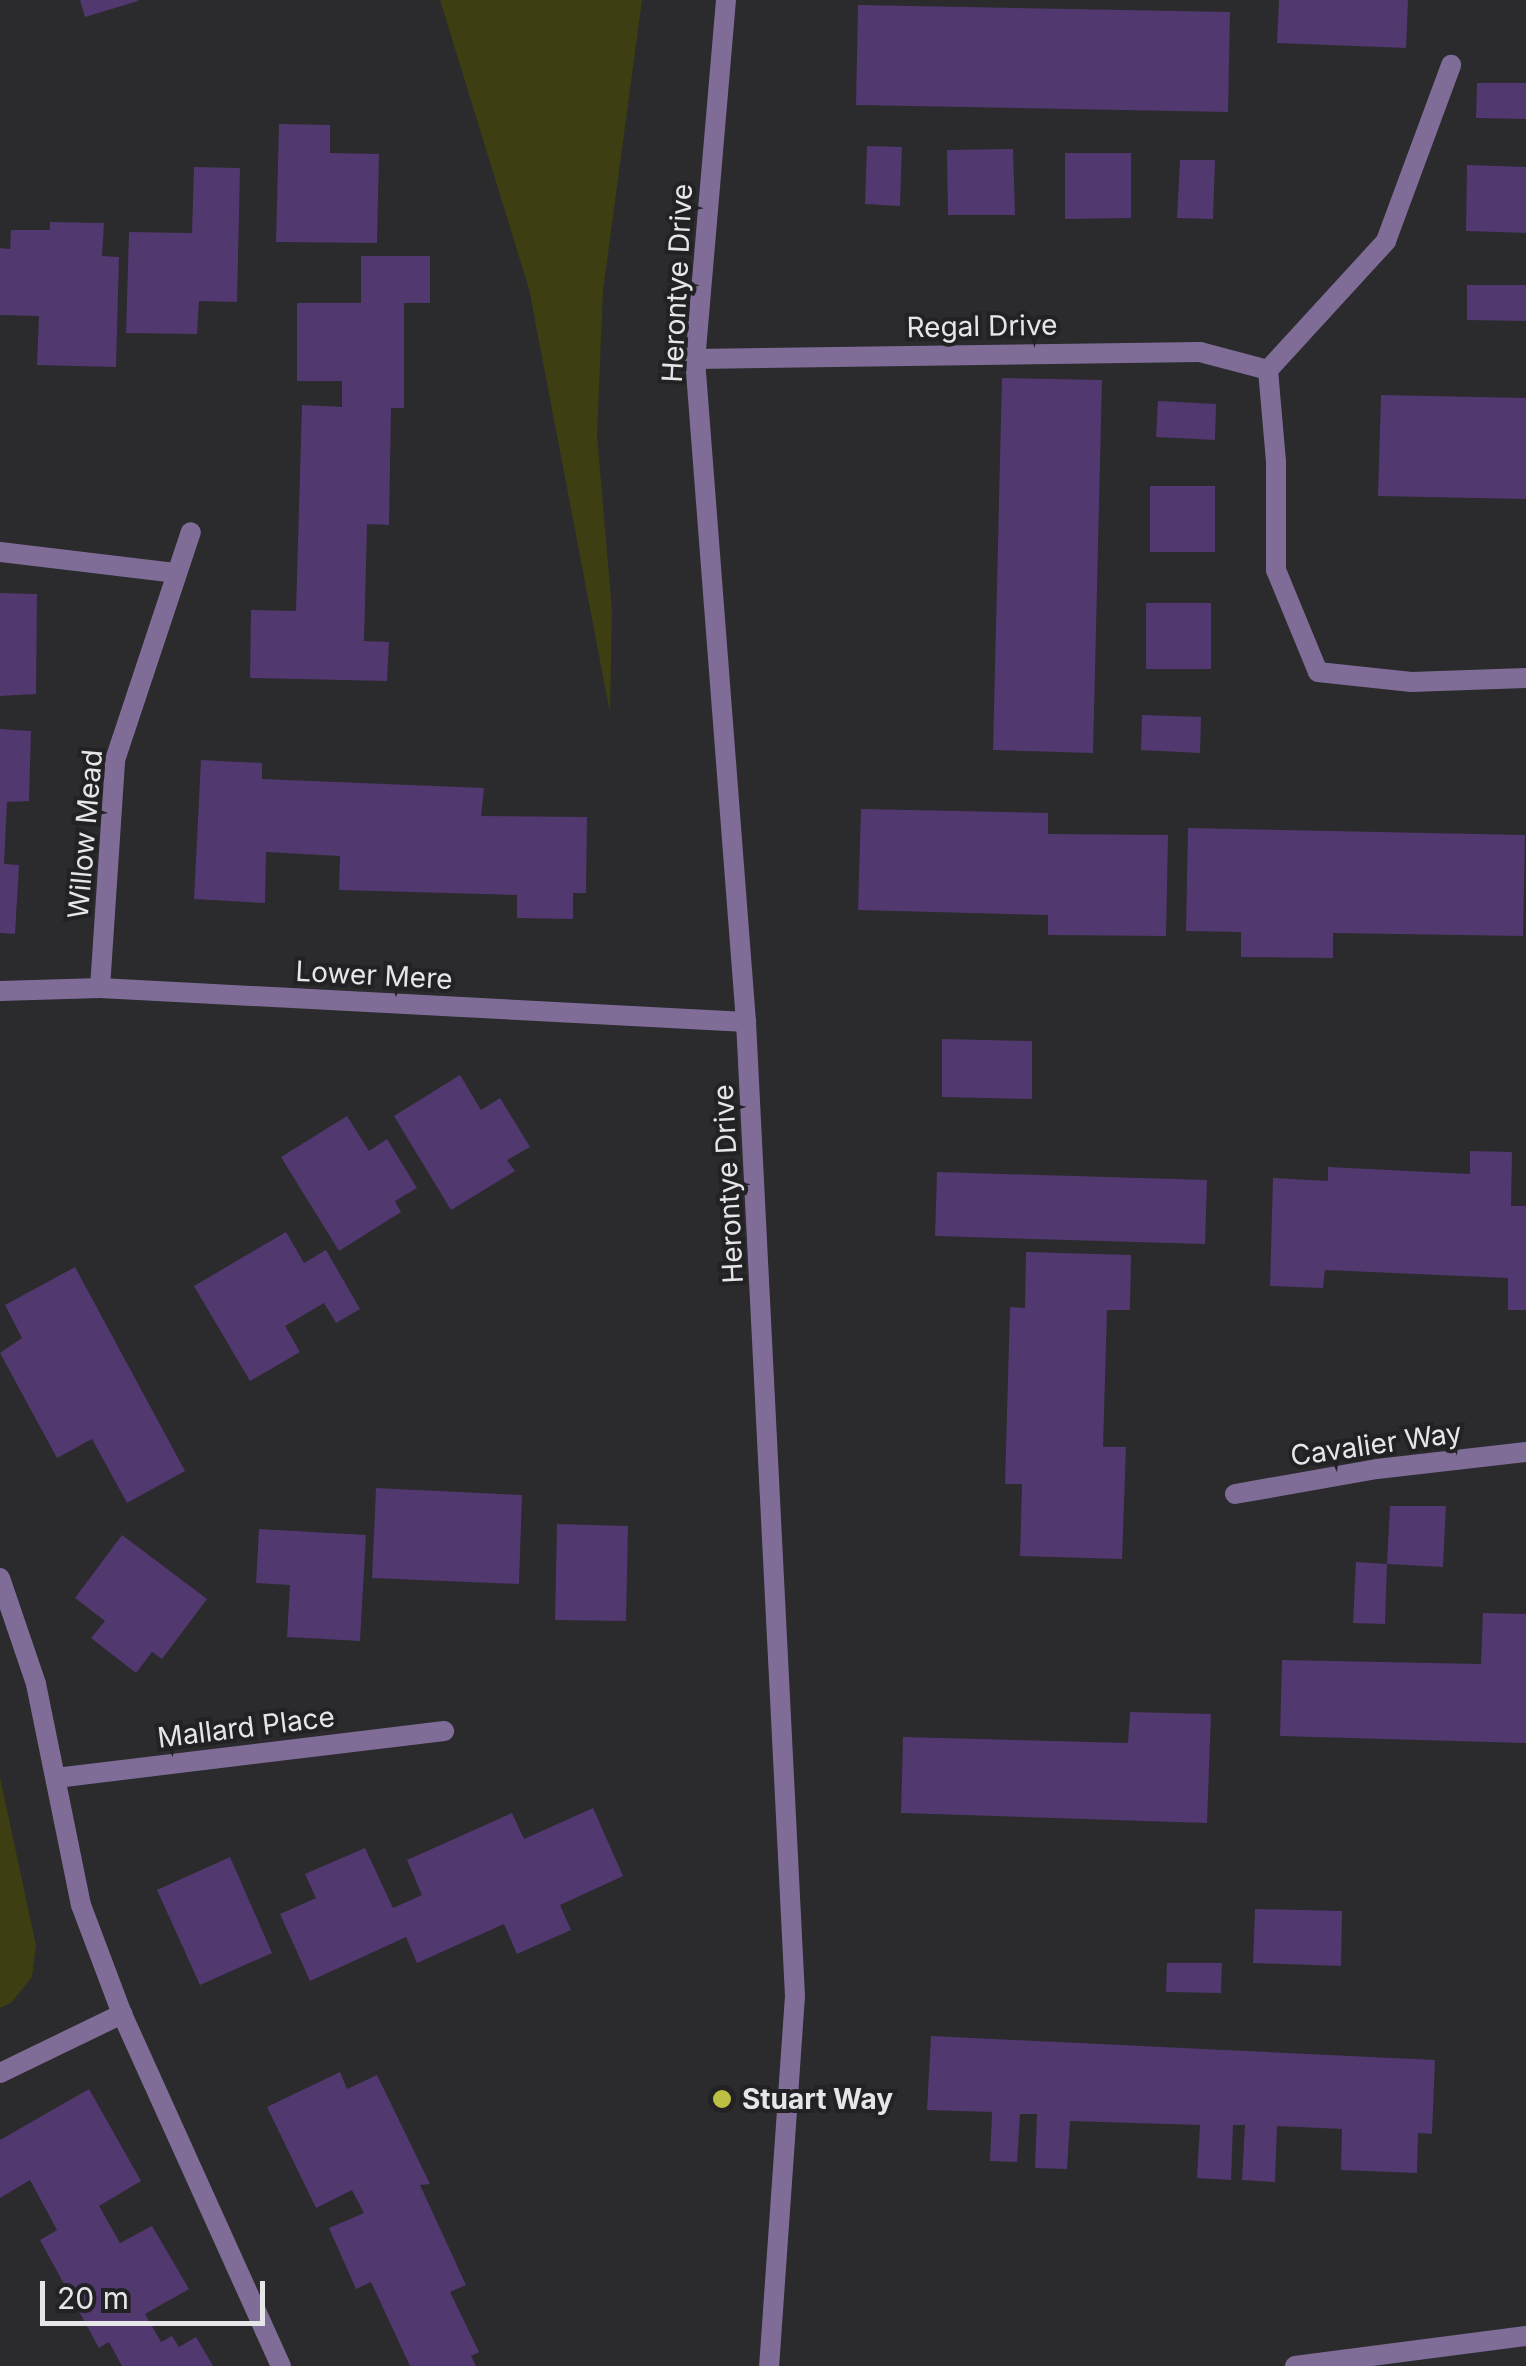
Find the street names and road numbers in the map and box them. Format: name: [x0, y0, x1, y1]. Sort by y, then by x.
street label: Herontye Drive: [655, 183, 699, 383]
street label: Regal Drive: [906, 308, 1058, 344]
street label: Willow Mead: [61, 748, 109, 920]
street label: Lower Mere: [295, 954, 453, 996]
street label: Herontye Drive: [706, 1084, 750, 1284]
street label: Cavalier Way: [1288, 1415, 1464, 1473]
street label: Mallard Place: [156, 1699, 336, 1755]

